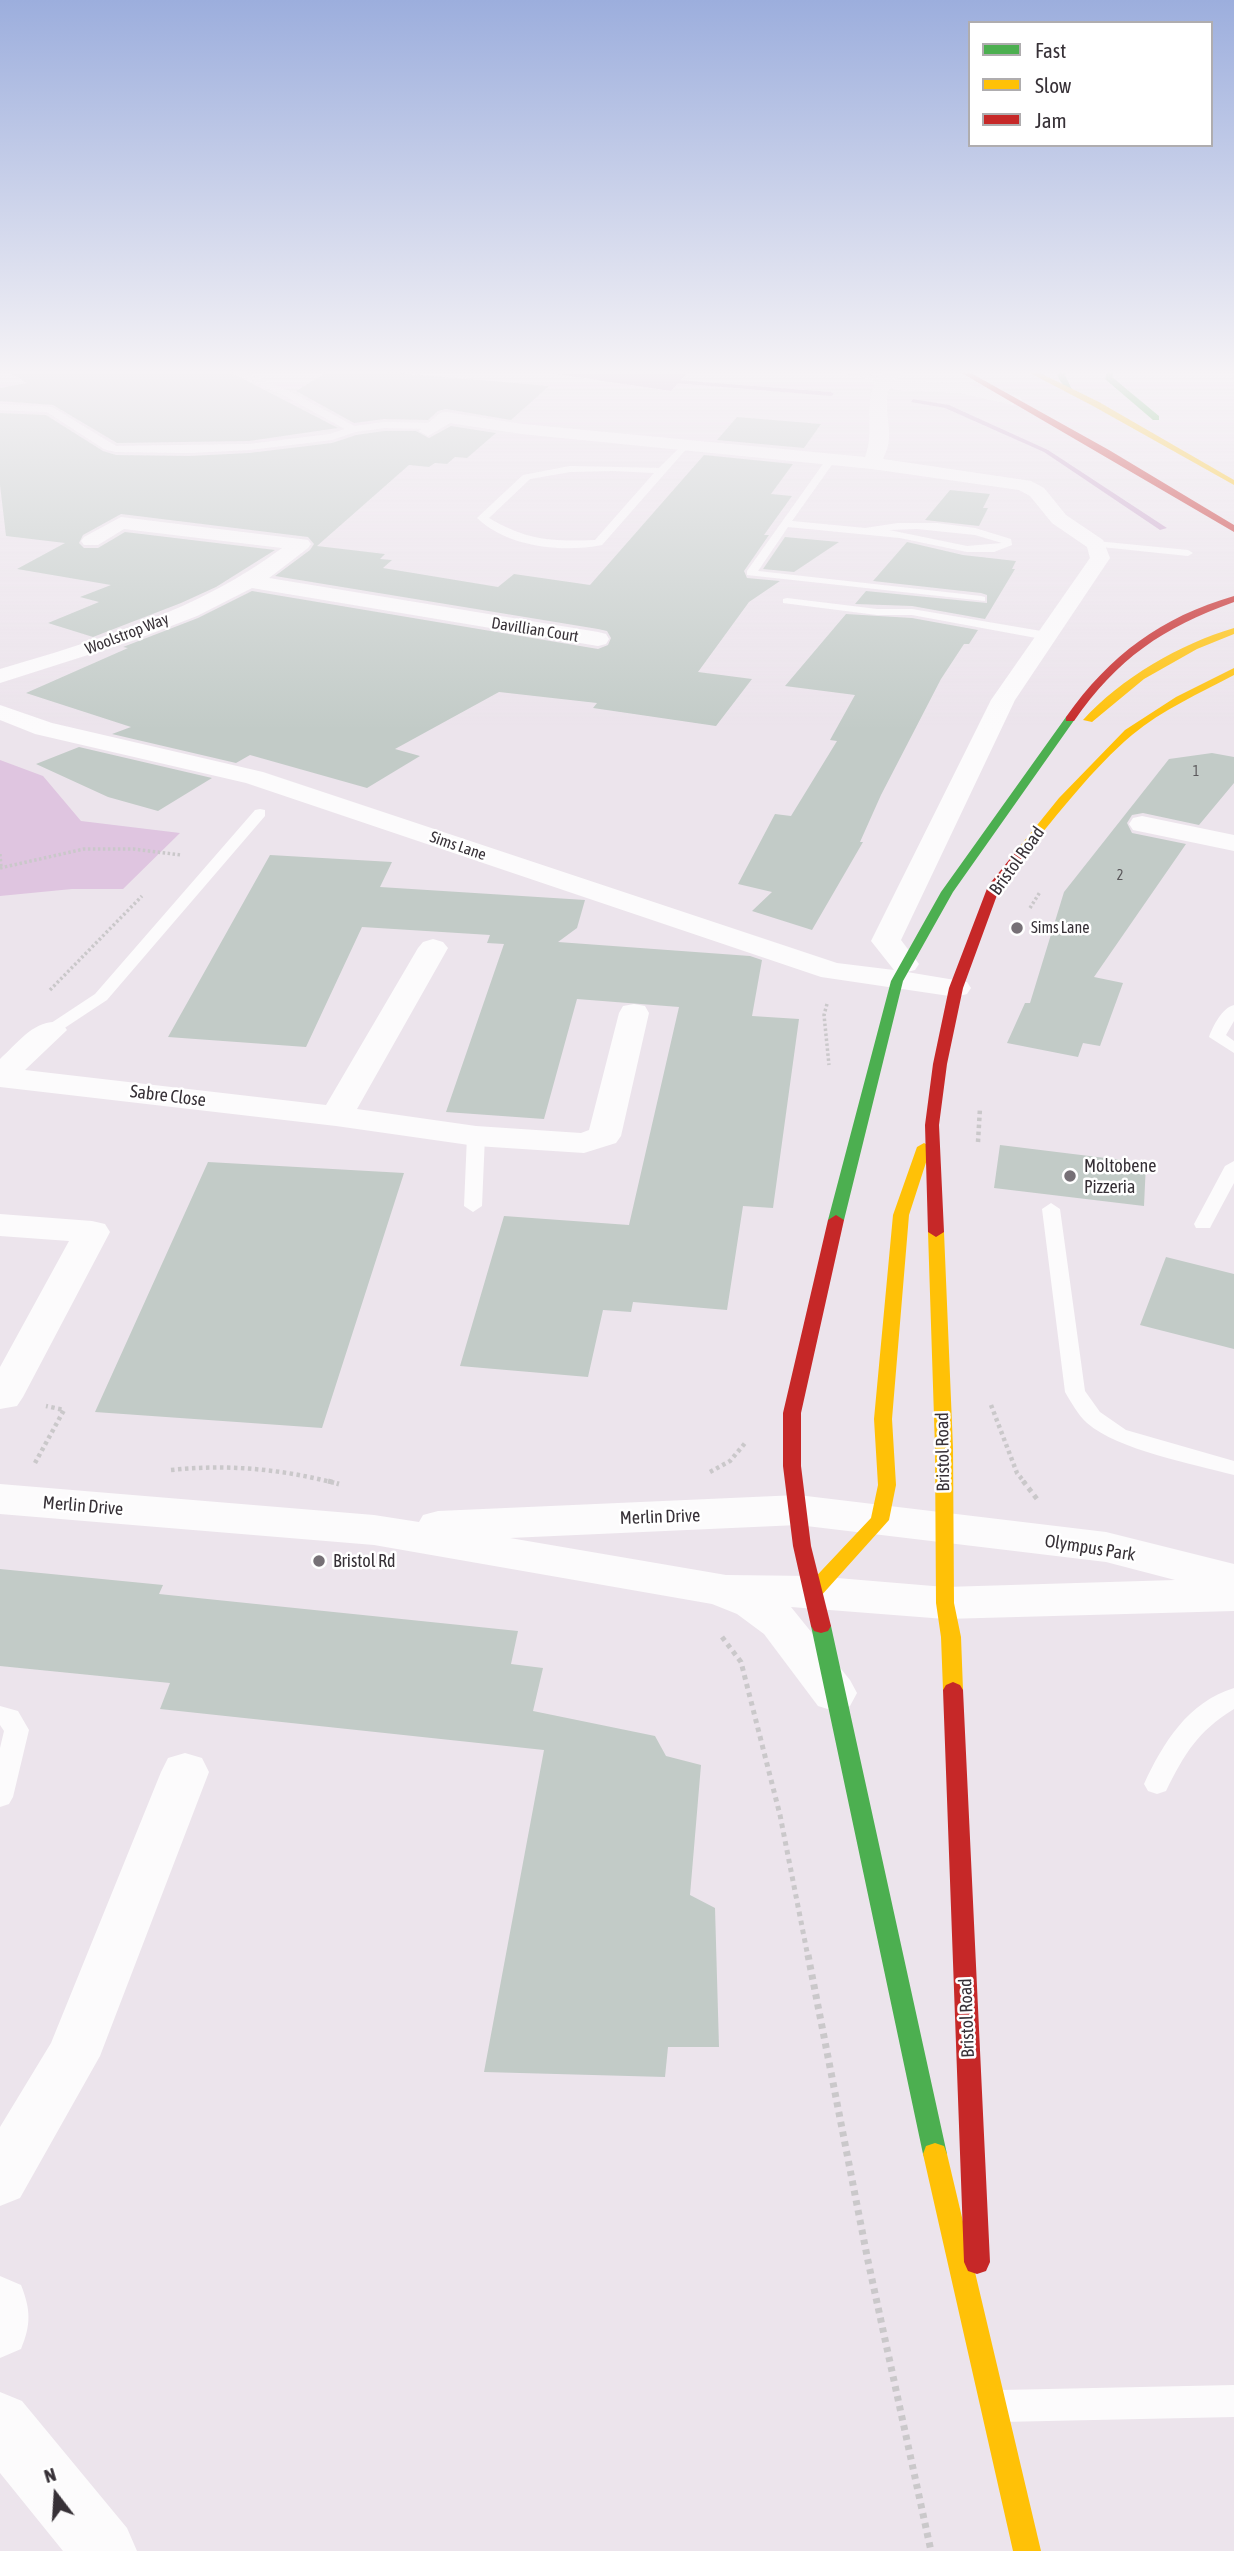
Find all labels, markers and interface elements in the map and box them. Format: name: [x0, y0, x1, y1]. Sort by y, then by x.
legend: [968, 21, 1213, 147]
text: Fast: [1035, 38, 1066, 62]
text: Slow: [1035, 73, 1071, 97]
text: Jam: [1035, 108, 1067, 132]
street label: Woolstrop Way: [83, 609, 171, 659]
street label: Davillian Court: [490, 614, 580, 646]
house number: 1: [1193, 764, 1199, 780]
street label: Bristol Road: [985, 823, 1049, 899]
street label: Sims Lane: [427, 827, 489, 865]
house number: 2: [1117, 868, 1123, 884]
place label: Sims Lane: [1031, 918, 1089, 938]
marker: Sims Lane: [1009, 920, 1025, 936]
street label: Sabre Close: [129, 1081, 207, 1111]
place label: Moltobene Pizzeria: [1084, 1155, 1156, 1198]
marker: Moltobene Pizzeria: [1062, 1168, 1078, 1184]
street label: Bristol Road: [932, 1412, 954, 1492]
street label: Merlin Drive: [42, 1492, 124, 1520]
street label: Merlin Drive: [619, 1505, 701, 1529]
street label: Olympus Park: [1043, 1530, 1137, 1566]
place label: Bristol Rd: [333, 1550, 396, 1572]
marker: Bristol Rd: [311, 1553, 327, 1569]
street label: Bristol Road: [955, 1978, 979, 2058]
north arrow: [21, 2460, 91, 2530]
text: N: [41, 2463, 58, 2487]

